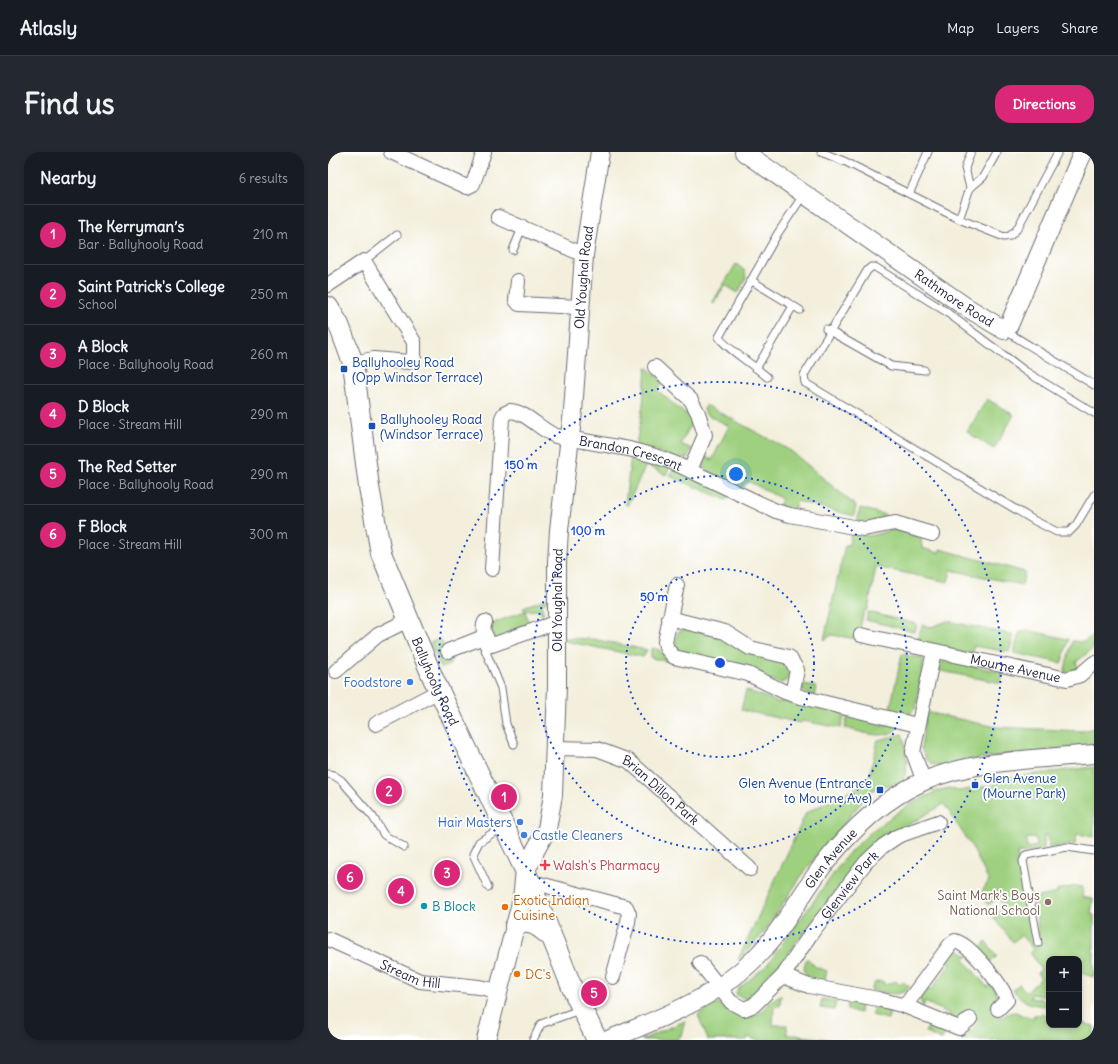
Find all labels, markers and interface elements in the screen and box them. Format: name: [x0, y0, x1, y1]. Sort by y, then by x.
text: Atlasly: [20, 16, 77, 40]
text: Map: [947, 19, 974, 37]
text: Layers: [996, 19, 1039, 37]
text: Share: [1061, 19, 1098, 37]
button: Directions: [995, 85, 1094, 123]
text: Find us: [24, 86, 115, 122]
text: Nearby: [40, 167, 96, 189]
text: 6 results: [239, 170, 288, 187]
text: The Kerryman’s: [78, 217, 184, 236]
street label: Old Youghal Road: [571, 224, 597, 330]
text: 1: [50, 226, 56, 243]
text: 210 m: [253, 226, 288, 243]
text: Bar · Ballyhooly Road: [78, 236, 203, 253]
street label: Rathmore Road: [911, 266, 997, 331]
text: Saint Patrick's College: [78, 277, 225, 296]
text: 2: [49, 286, 57, 303]
text: 250 m: [250, 286, 288, 303]
text: School: [78, 296, 117, 313]
text: A Block: [78, 337, 128, 356]
text: 3: [49, 346, 57, 363]
text: 260 m: [250, 346, 288, 363]
place label: Ballyhooley Road (Opp Windsor Terrace): [352, 354, 483, 386]
text: Place · Ballyhooly Road: [78, 356, 214, 373]
marker: Ballyhooley Road (Opp Windsor Terrace): [339, 364, 349, 374]
text: D Block: [78, 397, 129, 416]
text: 4: [49, 406, 57, 423]
text: 290 m: [250, 406, 288, 423]
place label: Ballyhooley Road (Windsor Terrace): [380, 411, 483, 443]
text: Place · Stream Hill: [78, 416, 182, 433]
marker: Ballyhooley Road (Windsor Terrace): [367, 421, 377, 431]
street label: Brandon Crescent: [578, 432, 685, 475]
text: The Red Setter: [78, 457, 176, 476]
text: 150 m: [505, 457, 538, 472]
your location: [726, 464, 746, 484]
text: 5: [49, 466, 57, 483]
text: 290 m: [250, 466, 288, 483]
text: Place · Ballyhooly Road: [78, 476, 214, 493]
text: F Block: [78, 517, 127, 536]
text: 100 m: [571, 523, 605, 538]
text: 6: [49, 526, 57, 543]
text: 300 m: [249, 526, 288, 543]
text: Place · Stream Hill: [78, 536, 182, 553]
street label: Old Youghal Road: [549, 547, 567, 652]
text: 50 m: [640, 589, 669, 604]
street label: Ballyhooly Road: [408, 635, 463, 729]
street label: Mourne Avenue: [969, 651, 1062, 686]
centre of rings: [713, 656, 727, 670]
place label: Foodstore: [343, 674, 402, 691]
marker: Foodstore: [405, 677, 415, 687]
street label: Brian Dillon Park: [620, 751, 703, 829]
place label: Glen Avenue (Mourne Park): [983, 770, 1066, 802]
place label: Glen Avenue (Entrance to Mourne Ave): [739, 775, 872, 807]
pin: 2: [376, 776, 402, 806]
marker: Glen Avenue (Mourne Park): [970, 780, 980, 790]
pin: 1: [491, 782, 517, 812]
marker: Glen Avenue (Entrance to Mourne Ave): [875, 785, 885, 795]
place label: Hair Masters: [438, 814, 512, 831]
marker: Hair Masters: [515, 817, 525, 827]
street label: Glen Avenue: [801, 825, 861, 892]
place label: Castle Cleaners: [532, 827, 623, 844]
marker: Castle Cleaners: [519, 830, 529, 840]
street label: Glenview Park: [817, 847, 882, 923]
place label: Walsh's Pharmacy: [553, 857, 660, 874]
pin: 3: [434, 858, 460, 888]
marker: Walsh's Pharmacy: [540, 860, 550, 870]
pin: 6: [337, 862, 363, 892]
pin: 4: [388, 876, 414, 906]
place label: Saint Mark's Boys National School: [937, 887, 1040, 919]
place label: Exotic Indian Cuisine: [513, 892, 590, 924]
marker: Saint Mark's Boys National School: [1043, 897, 1053, 907]
place label: B Block: [432, 898, 476, 915]
marker: B Block: [419, 901, 429, 911]
marker: Exotic Indian Cuisine: [500, 902, 510, 912]
street label: Stream Hill: [377, 956, 441, 992]
map controls: [1046, 956, 1082, 1028]
button: +: [1046, 956, 1082, 992]
place label: DC's: [525, 966, 551, 983]
marker: DC's: [512, 969, 522, 979]
pin: 5: [581, 978, 607, 1008]
button: −: [1046, 992, 1082, 1028]

